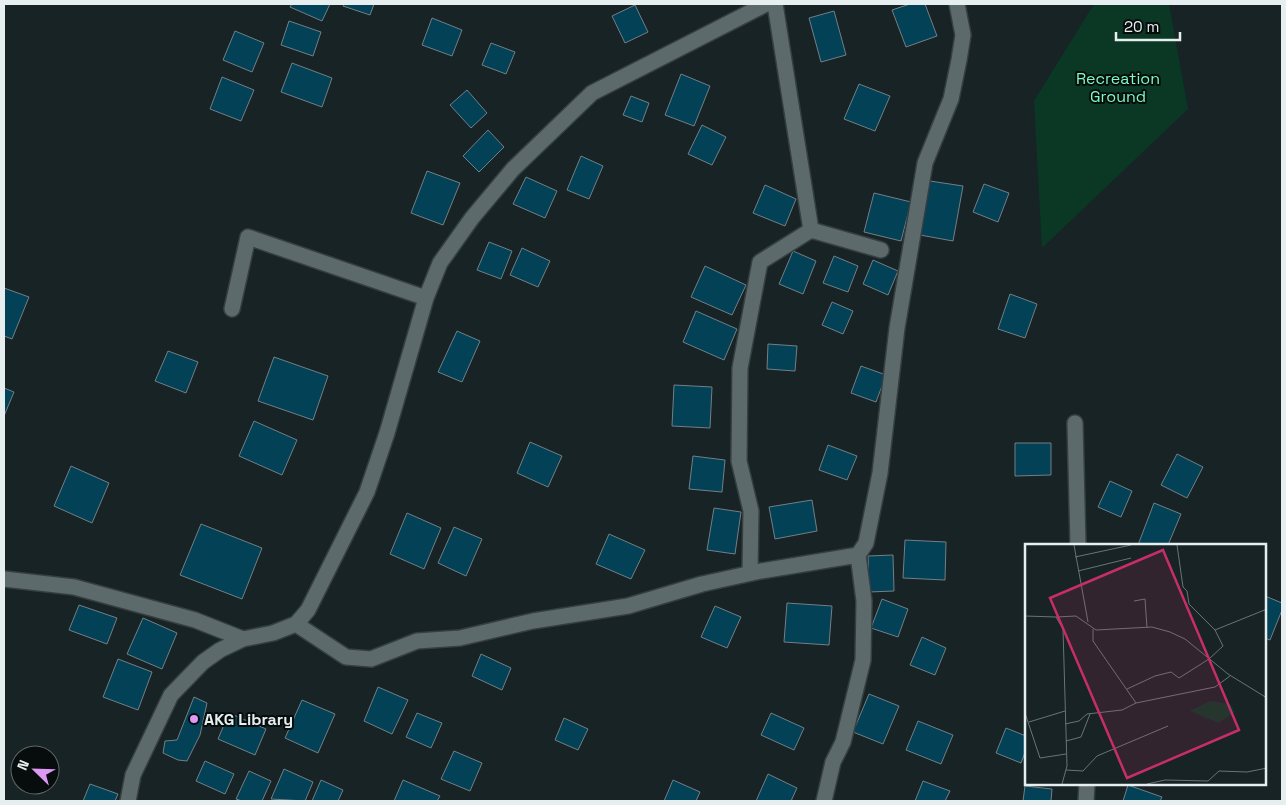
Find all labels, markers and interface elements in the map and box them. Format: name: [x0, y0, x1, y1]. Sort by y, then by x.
scale bar: [1116, 10, 1180, 42]
text: 20 m: [1124, 17, 1159, 36]
park label: Recreation Ground: [1076, 68, 1160, 107]
inset map: [1025, 544, 1266, 785]
place label: AKG Library: [204, 709, 293, 730]
marker: AKG Library: [188, 713, 200, 725]
north arrow: [10, 745, 60, 795]
text: N: [13, 757, 33, 773]

